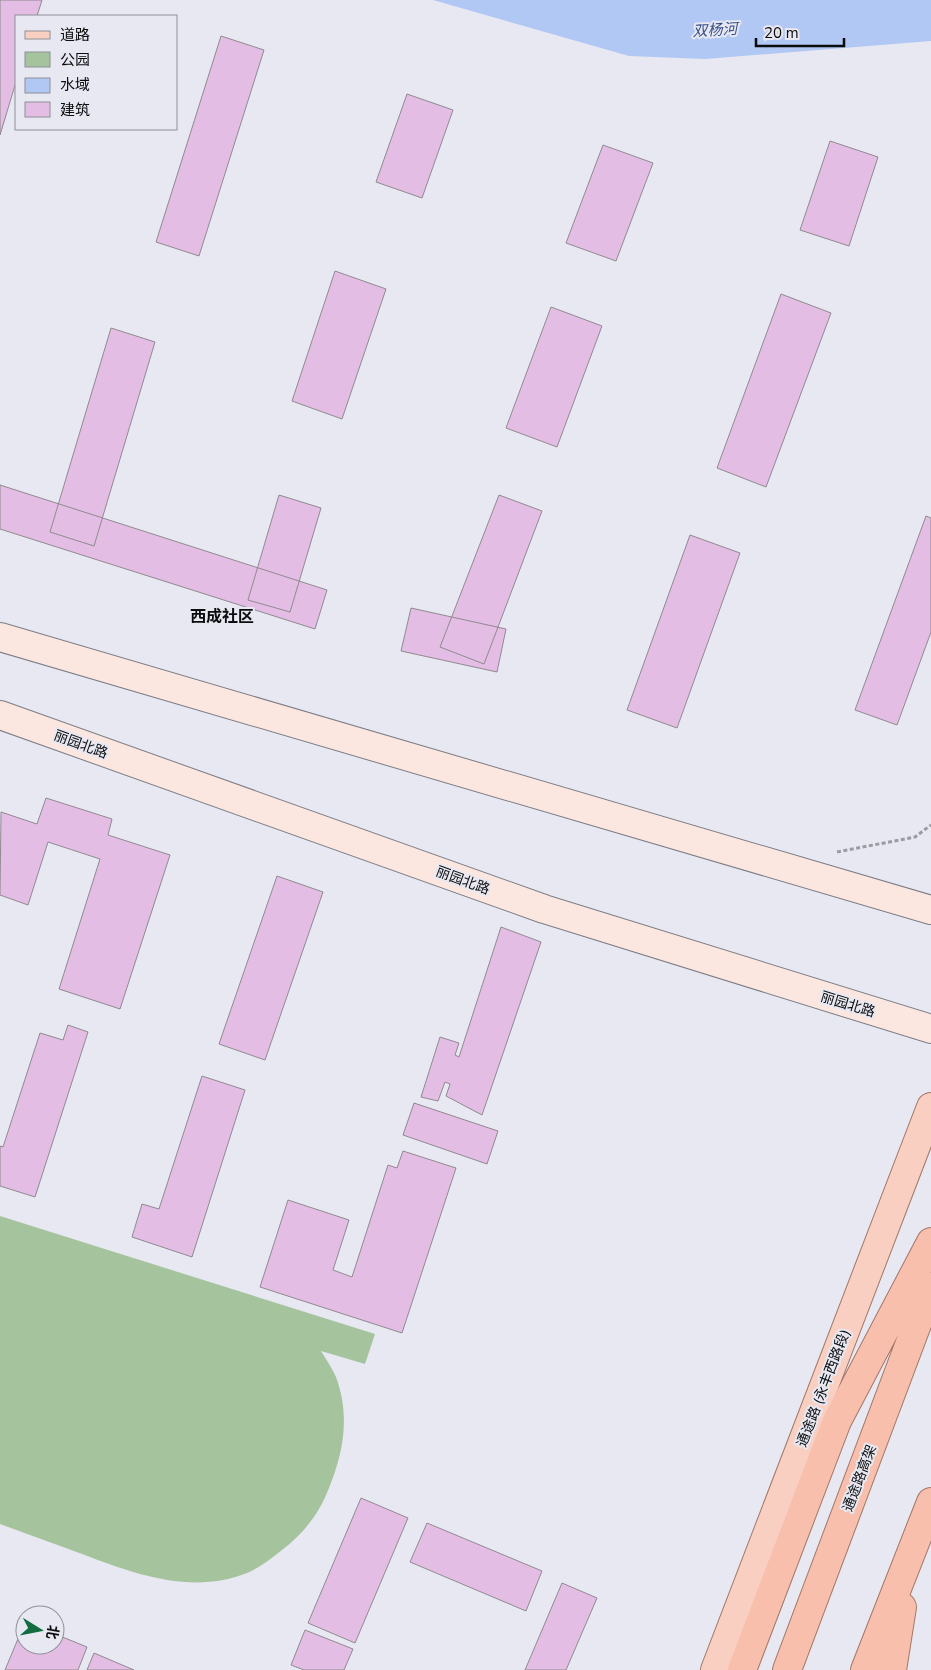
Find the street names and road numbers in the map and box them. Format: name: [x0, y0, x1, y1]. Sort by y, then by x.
street label: 丽园北路: [51, 726, 110, 763]
street label: 丽园北路: [433, 862, 492, 899]
street label: 丽园北路: [818, 987, 877, 1022]
street label: 通途路 (永丰西路段): [792, 1327, 855, 1450]
street label: 通途路高架: [838, 1442, 881, 1514]

